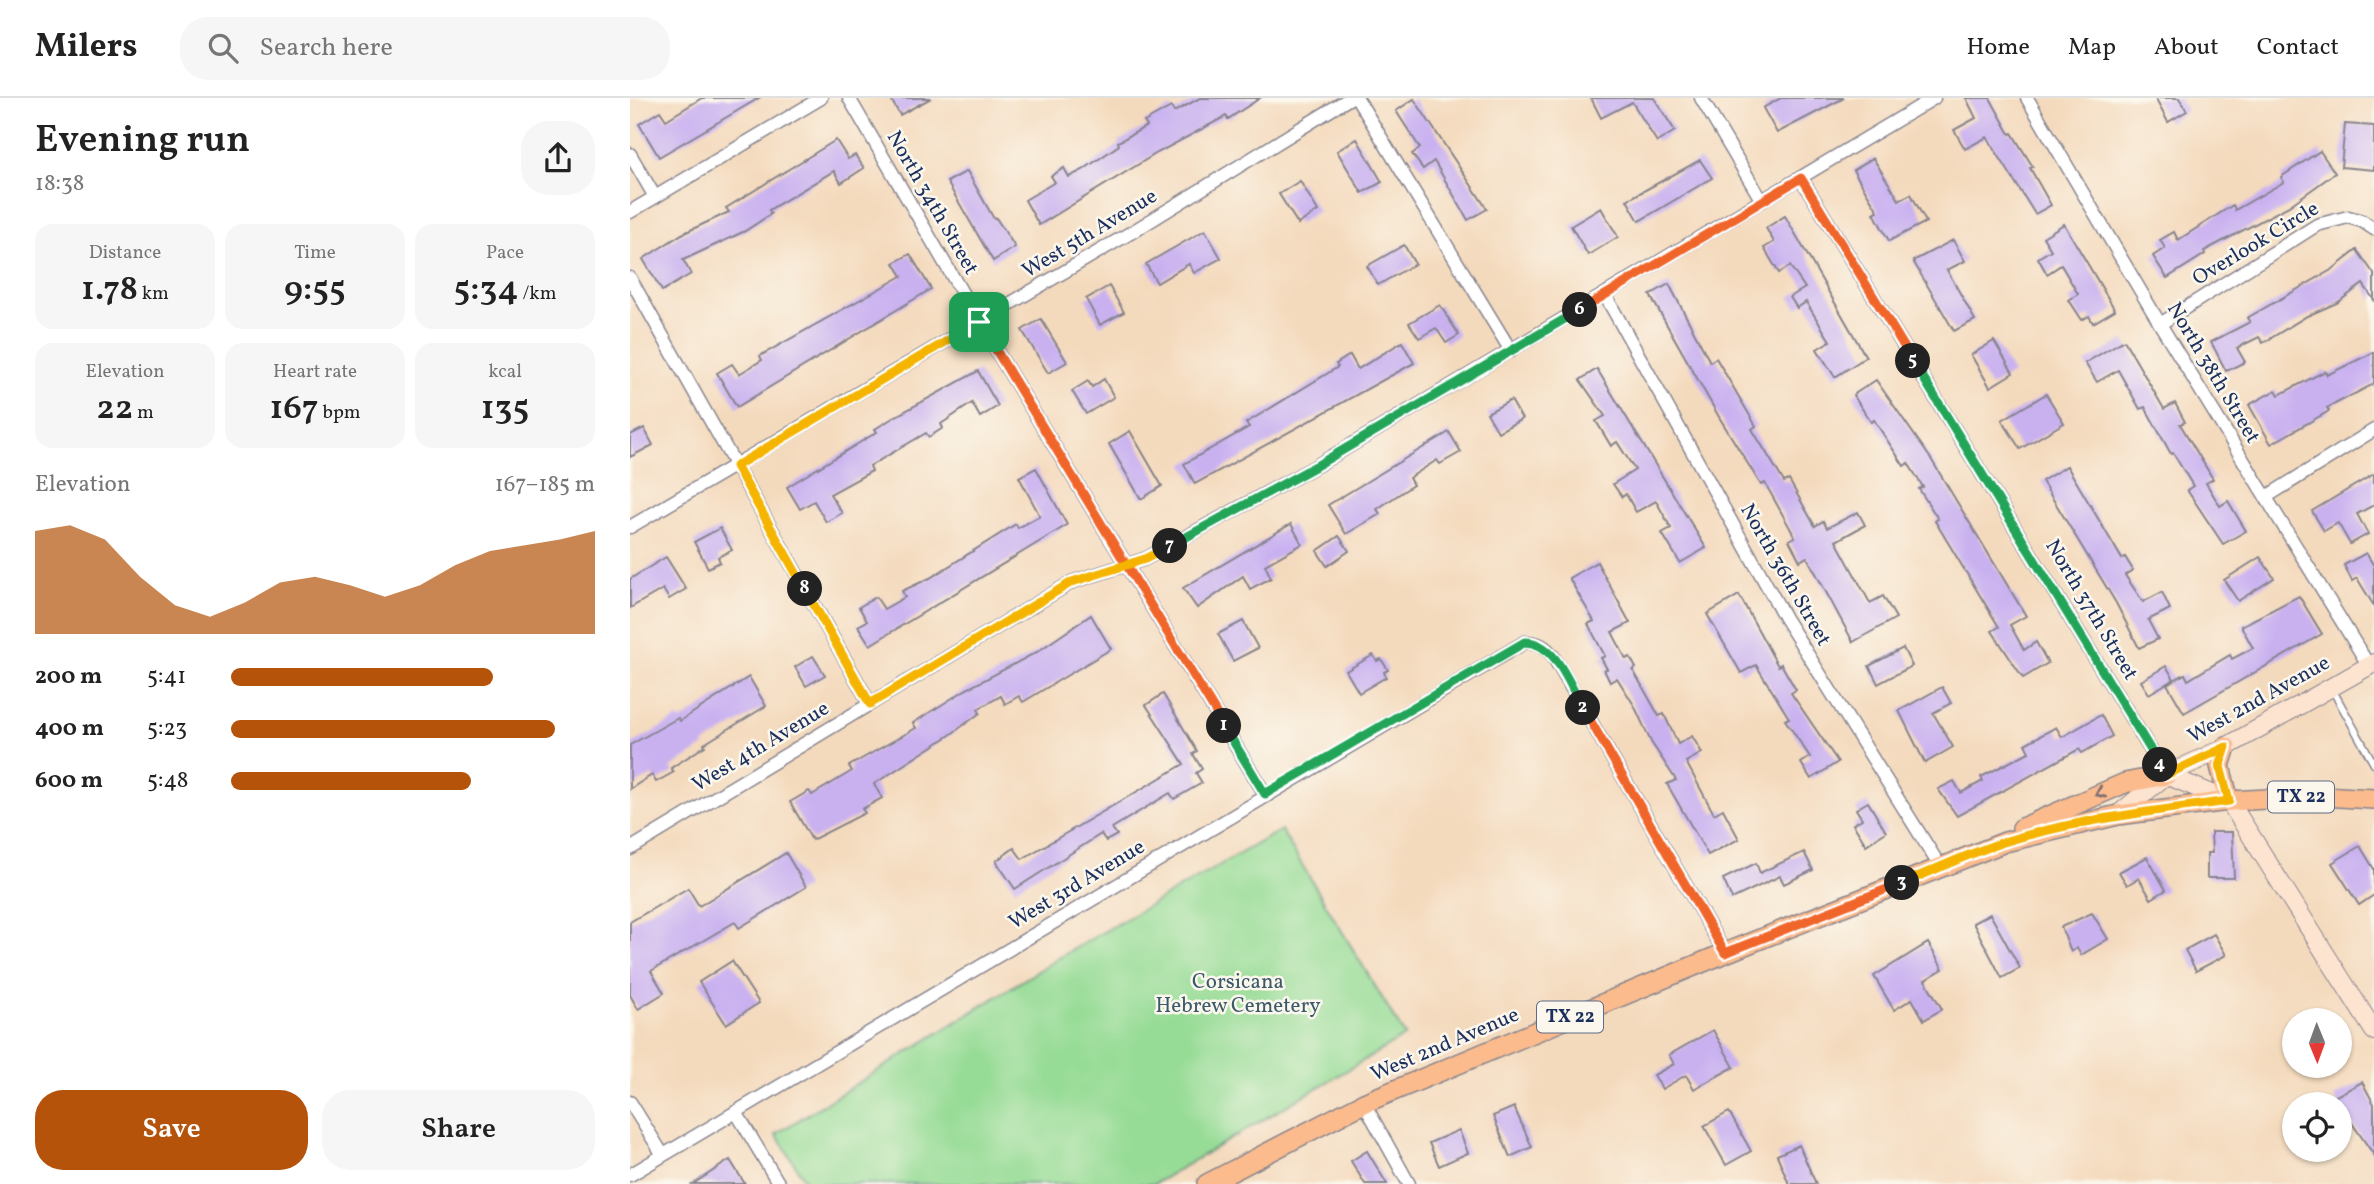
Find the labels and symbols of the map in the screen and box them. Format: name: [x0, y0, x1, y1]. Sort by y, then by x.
street label: North 34th Street: [879, 126, 985, 280]
street label: West 5th Avenue: [1017, 182, 1163, 286]
street label: Overlook Circle: [2187, 195, 2325, 293]
pin: [949, 292, 1009, 352]
pin: 6: [1562, 292, 1598, 328]
street label: North 38th Street: [2159, 297, 2267, 449]
pin: 5: [1896, 344, 1930, 378]
street label: North 36th Street: [1732, 498, 1838, 652]
pin: 7: [1152, 528, 1188, 564]
street label: North 37th Street: [2037, 534, 2145, 686]
pin: 8: [788, 572, 822, 606]
street label: West 2nd Avenue: [2183, 649, 2335, 751]
pin: 2: [1566, 690, 1600, 726]
street label: West 4th Avenue: [687, 695, 835, 799]
pin: 1: [1206, 708, 1242, 744]
pin: 4: [2142, 748, 2178, 782]
road number: TX 22: [2268, 782, 2334, 812]
one-way arrow: [2095, 785, 2108, 799]
street label: West 3rd Avenue: [1003, 833, 1151, 937]
pin: 3: [1884, 866, 1920, 900]
park label: Corsicana Hebrew Cemetery: [1155, 968, 1321, 1021]
street label: West 2nd Avenue: [1366, 1001, 1524, 1089]
road number: TX 22: [1537, 1001, 1603, 1032]
north arrow: [2282, 1008, 2352, 1078]

